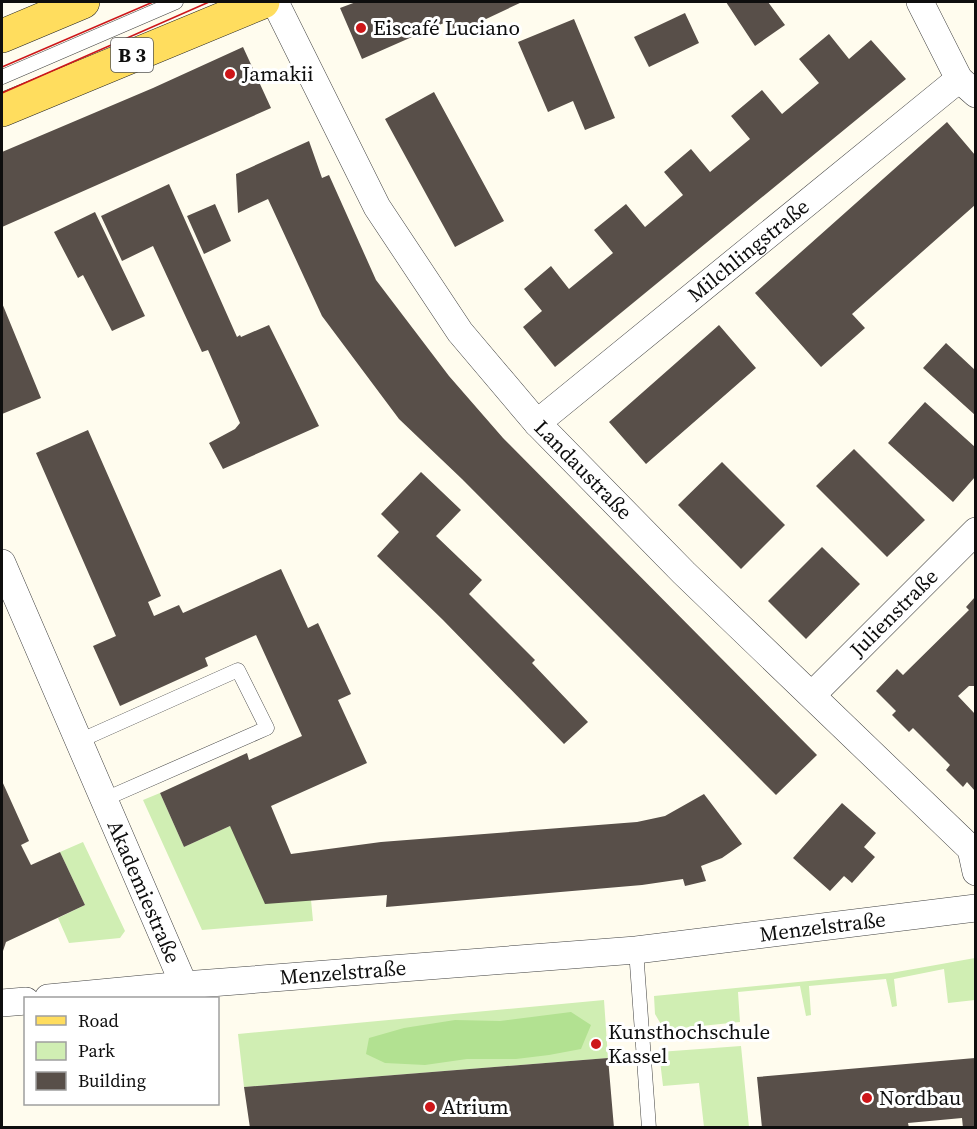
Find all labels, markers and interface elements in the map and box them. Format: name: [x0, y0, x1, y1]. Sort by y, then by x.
place label: Eiscafé Luciano: [373, 13, 520, 42]
marker: Eiscafé Luciano: [354, 21, 368, 35]
road number: B 3: [111, 38, 153, 72]
place label: Jamakii: [241, 59, 314, 88]
marker: Jamakii: [223, 67, 237, 81]
street label: Milchlingstraße: [681, 192, 815, 308]
street label: Landaustraße: [528, 413, 639, 526]
street label: Julienstraße: [842, 562, 944, 664]
street label: Akademiestraße: [101, 815, 188, 968]
street label: Menzelstraße: [758, 904, 887, 949]
street label: Menzelstraße: [279, 953, 407, 992]
legend: [24, 997, 219, 1105]
text: Road: [78, 1008, 119, 1033]
place label: Kunsthochschule Kassel: [608, 1017, 770, 1070]
marker: Kunsthochschule Kassel: [589, 1037, 603, 1051]
text: Park: [78, 1038, 115, 1063]
text: Building: [78, 1068, 146, 1093]
place label: Nordbau: [879, 1083, 961, 1112]
marker: Nordbau: [860, 1091, 874, 1105]
place label: Atrium: [442, 1092, 509, 1121]
marker: Atrium: [423, 1100, 437, 1114]

